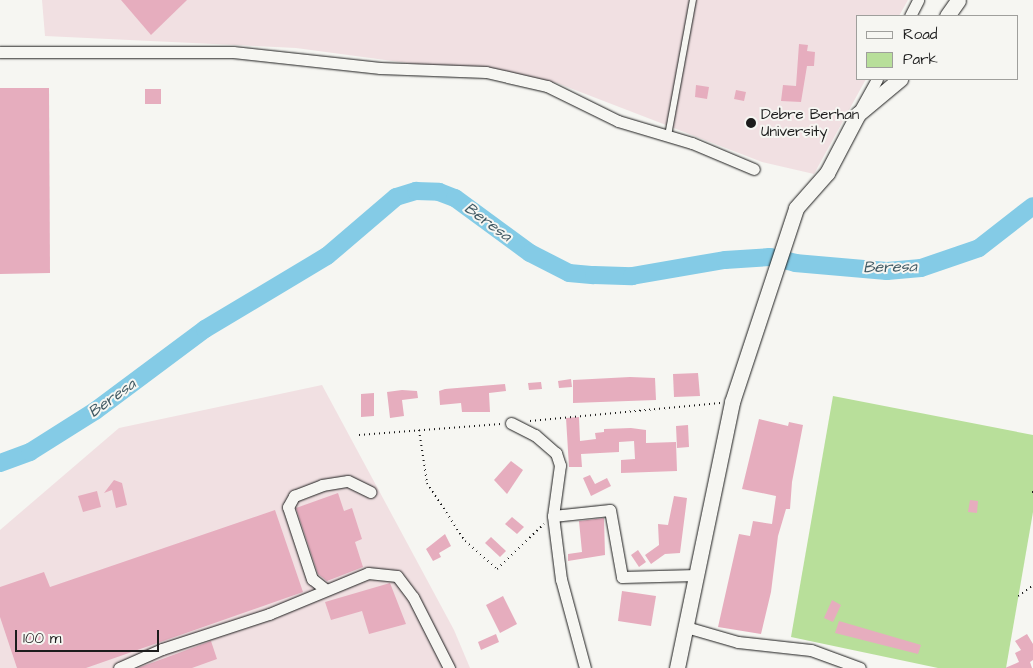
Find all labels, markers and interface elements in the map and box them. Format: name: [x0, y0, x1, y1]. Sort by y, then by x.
legend: [856, 15, 1018, 80]
text: Road: [903, 24, 937, 45]
text: Park: [903, 49, 938, 70]
place label: Debre Berhan University: [761, 105, 859, 140]
marker: Debre Berhan University: [745, 117, 757, 129]
water label: Beresa: [461, 198, 515, 246]
water label: Beresa: [863, 257, 917, 277]
water label: Beresa: [85, 374, 139, 422]
scale bar: [18, 620, 161, 652]
text: 100 m: [23, 628, 62, 649]

